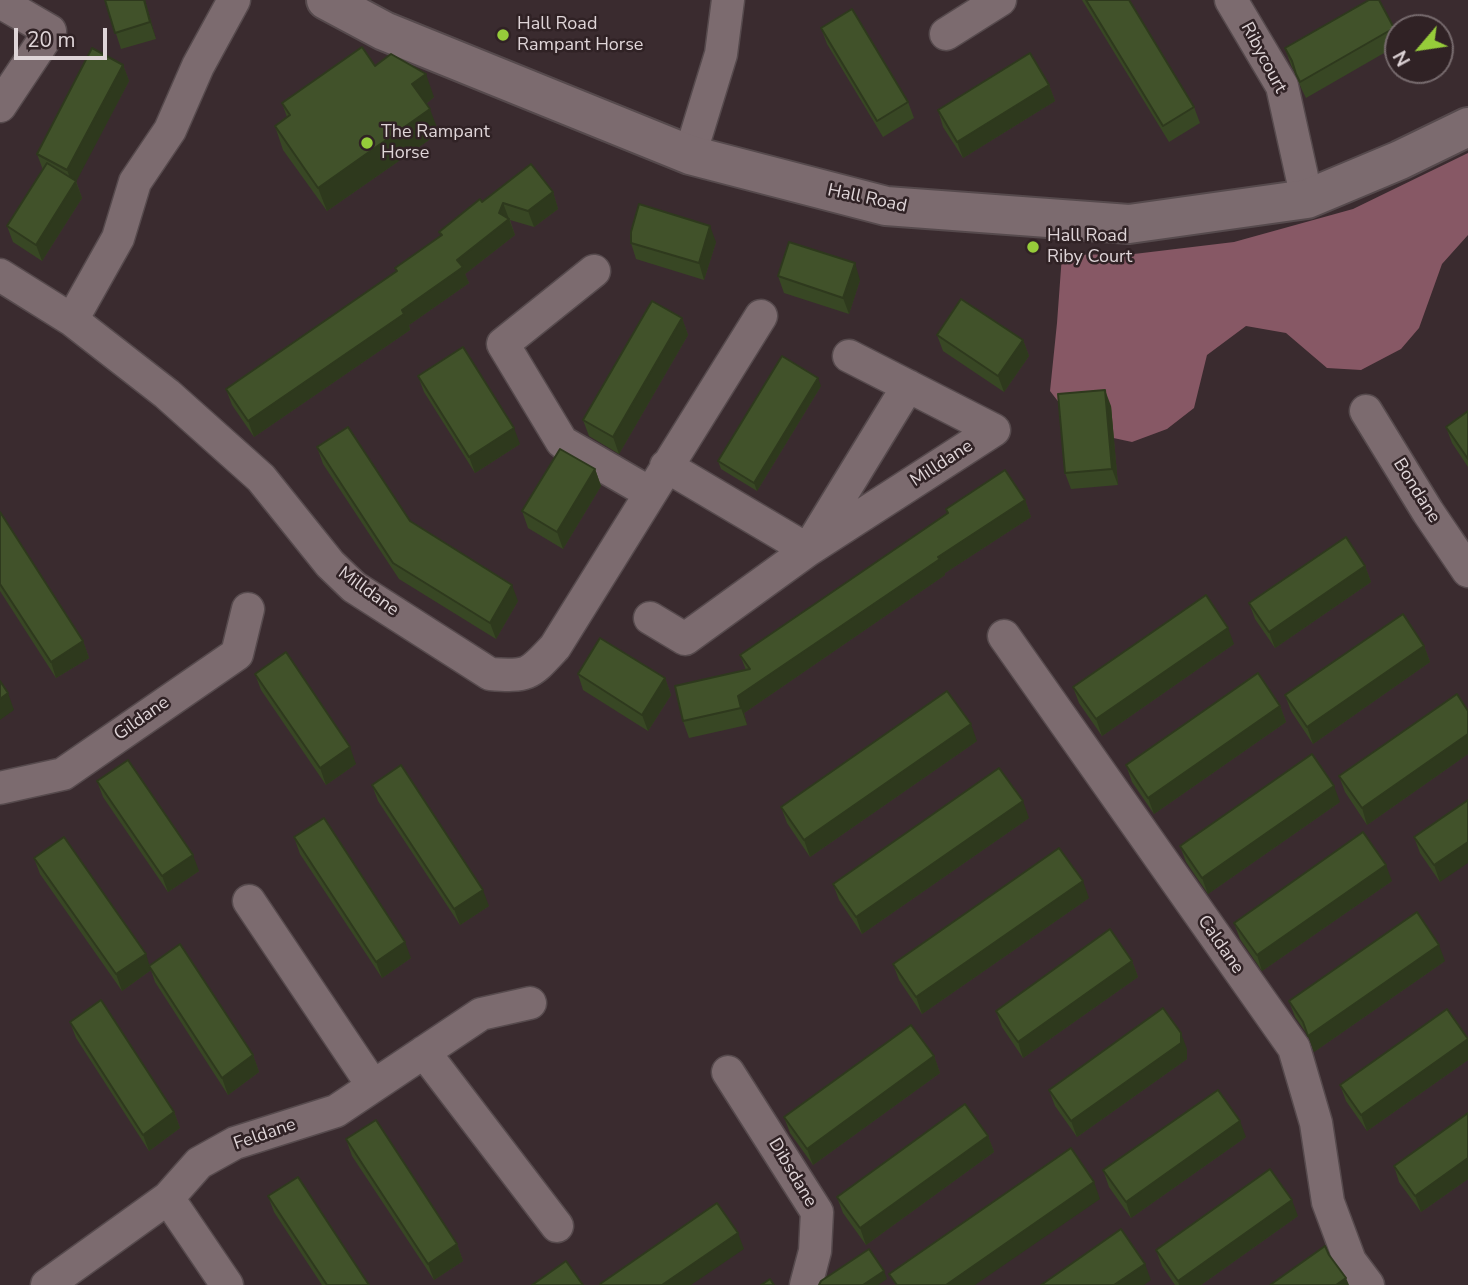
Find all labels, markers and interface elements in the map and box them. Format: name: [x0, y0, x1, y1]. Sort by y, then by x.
scale bar: [18, 14, 110, 58]
place label: Hall Road Rampant Horse: [517, 14, 643, 56]
north arrow: [1384, 14, 1454, 84]
street label: Ribycourt: [1235, 19, 1291, 97]
text: 20 m: [27, 26, 76, 54]
marker: Hall Road Rampant Horse: [495, 27, 511, 43]
text: N: [1388, 46, 1417, 71]
place label: The Rampant Horse: [381, 122, 490, 164]
marker: The Rampant Horse: [359, 135, 375, 151]
street label: Hall Road: [825, 180, 909, 218]
place label: Hall Road Riby Court: [1047, 226, 1132, 268]
marker: Hall Road Riby Court: [1025, 239, 1041, 255]
street label: Milldane: [907, 436, 977, 492]
street label: Bondane: [1388, 455, 1444, 527]
street label: Milldane: [333, 563, 403, 621]
street label: Gildane: [110, 692, 174, 746]
street label: Caldane: [1192, 912, 1248, 978]
street label: Feldane: [231, 1114, 299, 1156]
street label: Dibsdane: [763, 1135, 821, 1211]

